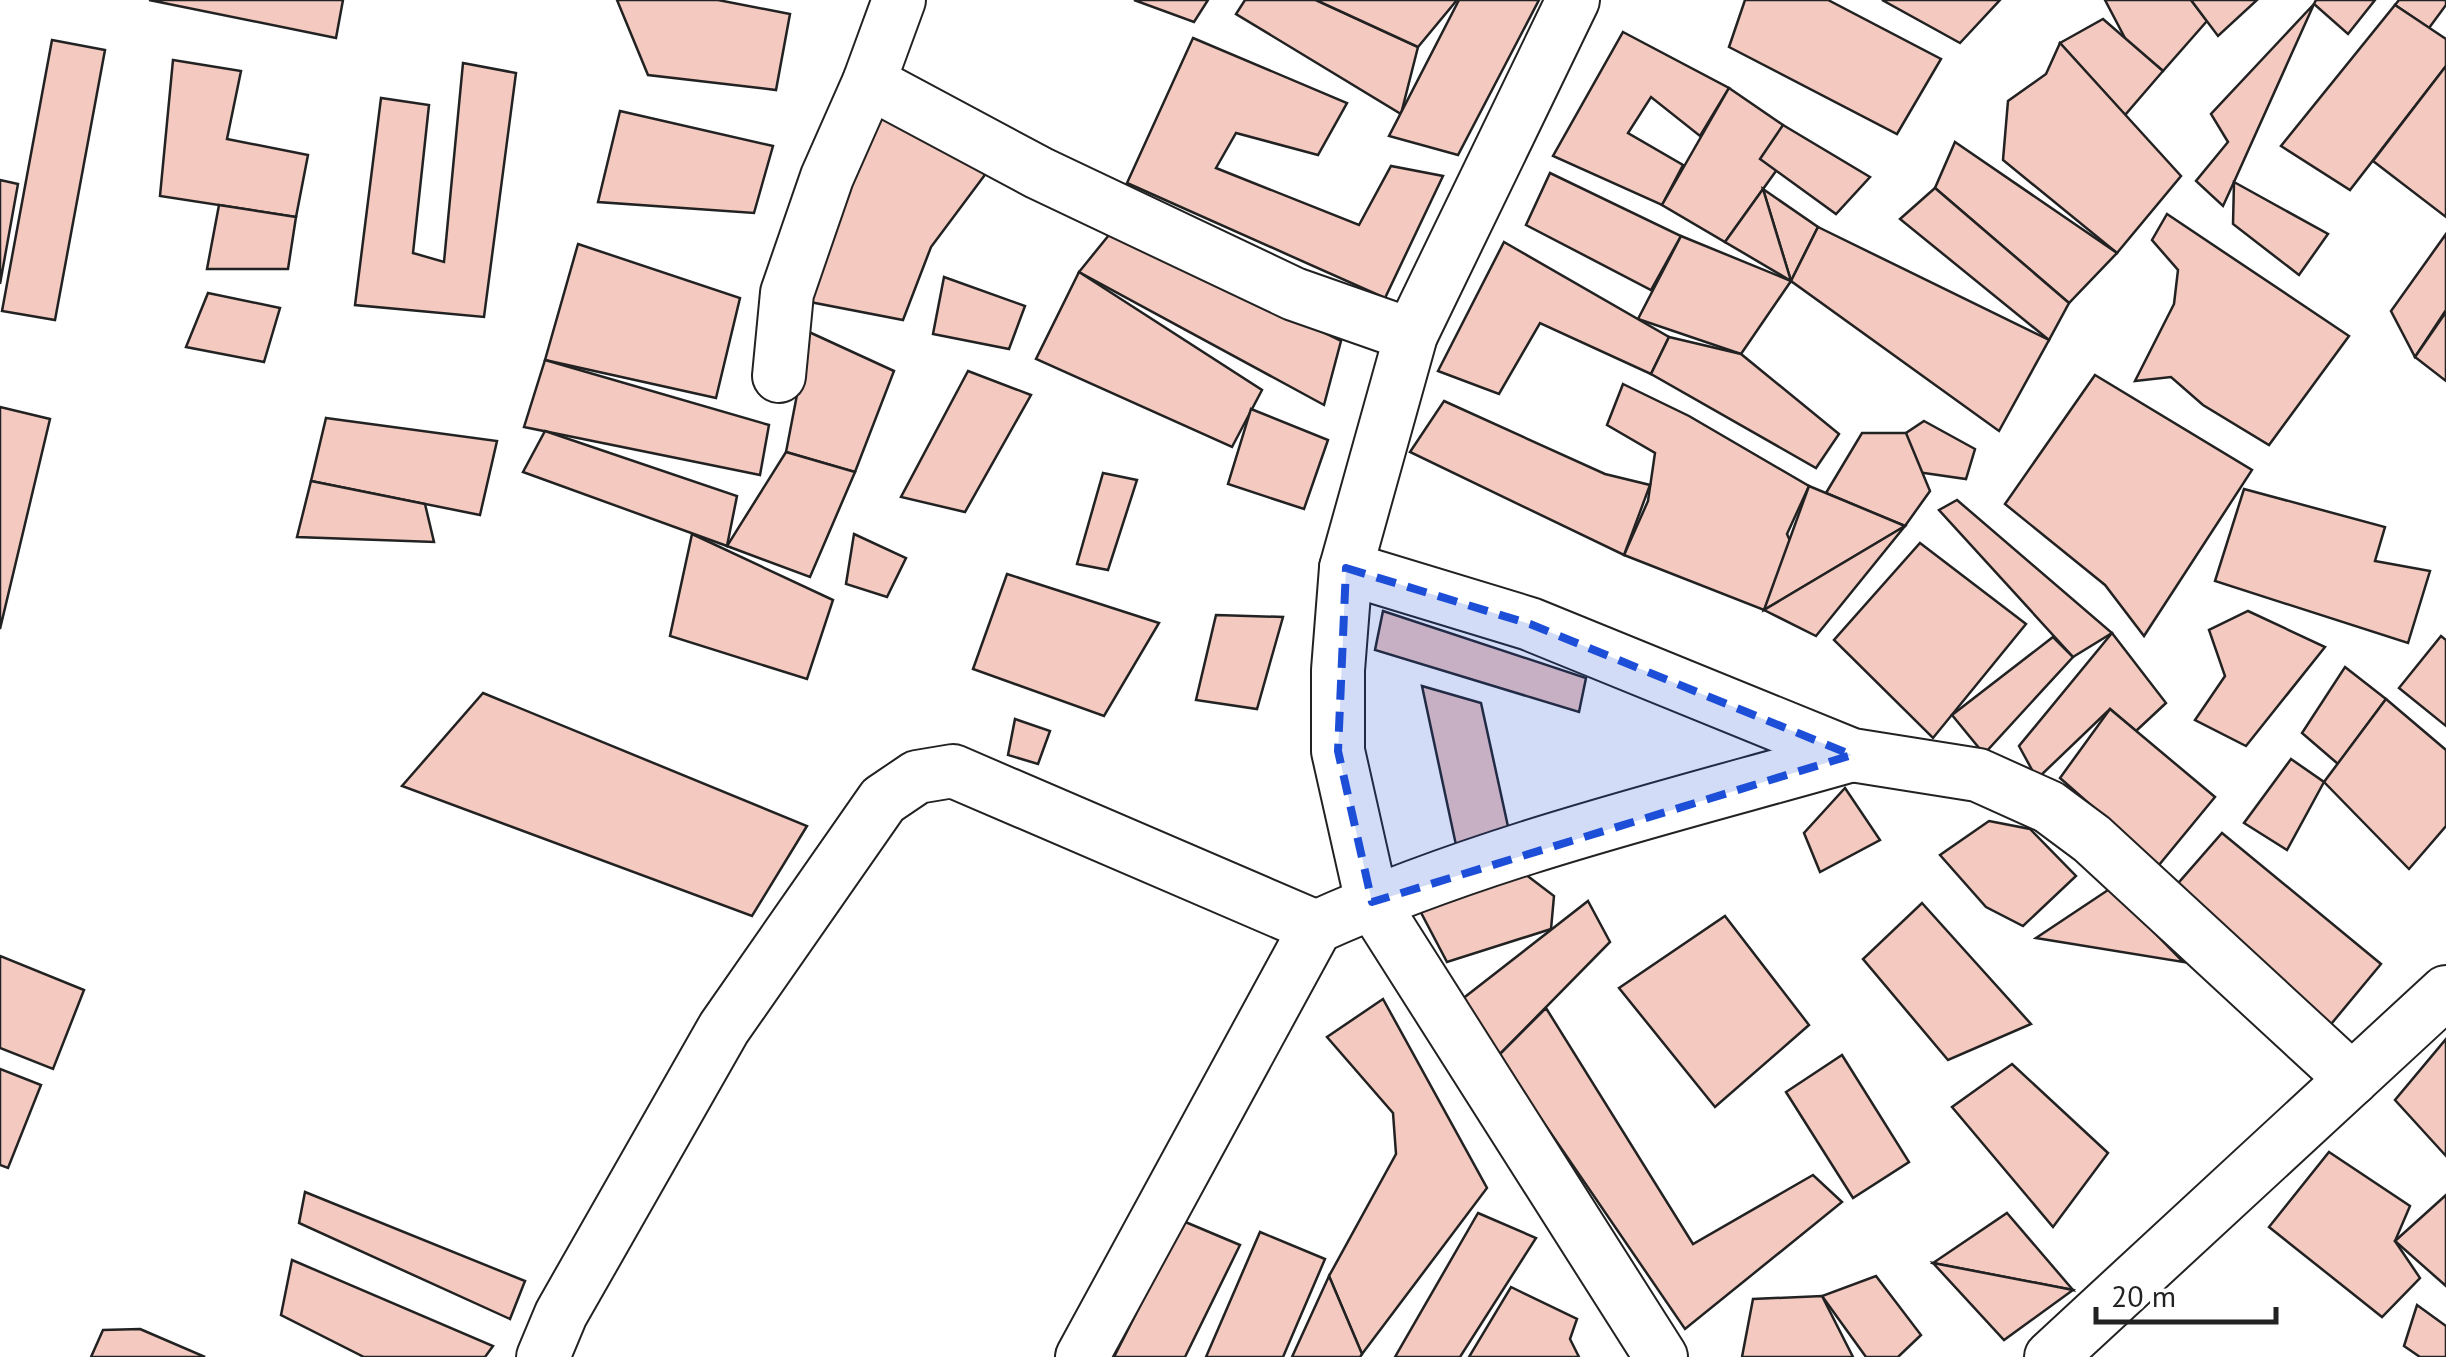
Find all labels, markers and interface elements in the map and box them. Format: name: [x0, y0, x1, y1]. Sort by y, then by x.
scale bar: [2096, 1262, 2276, 1324]
text: 20 m: [2111, 1276, 2176, 1315]

